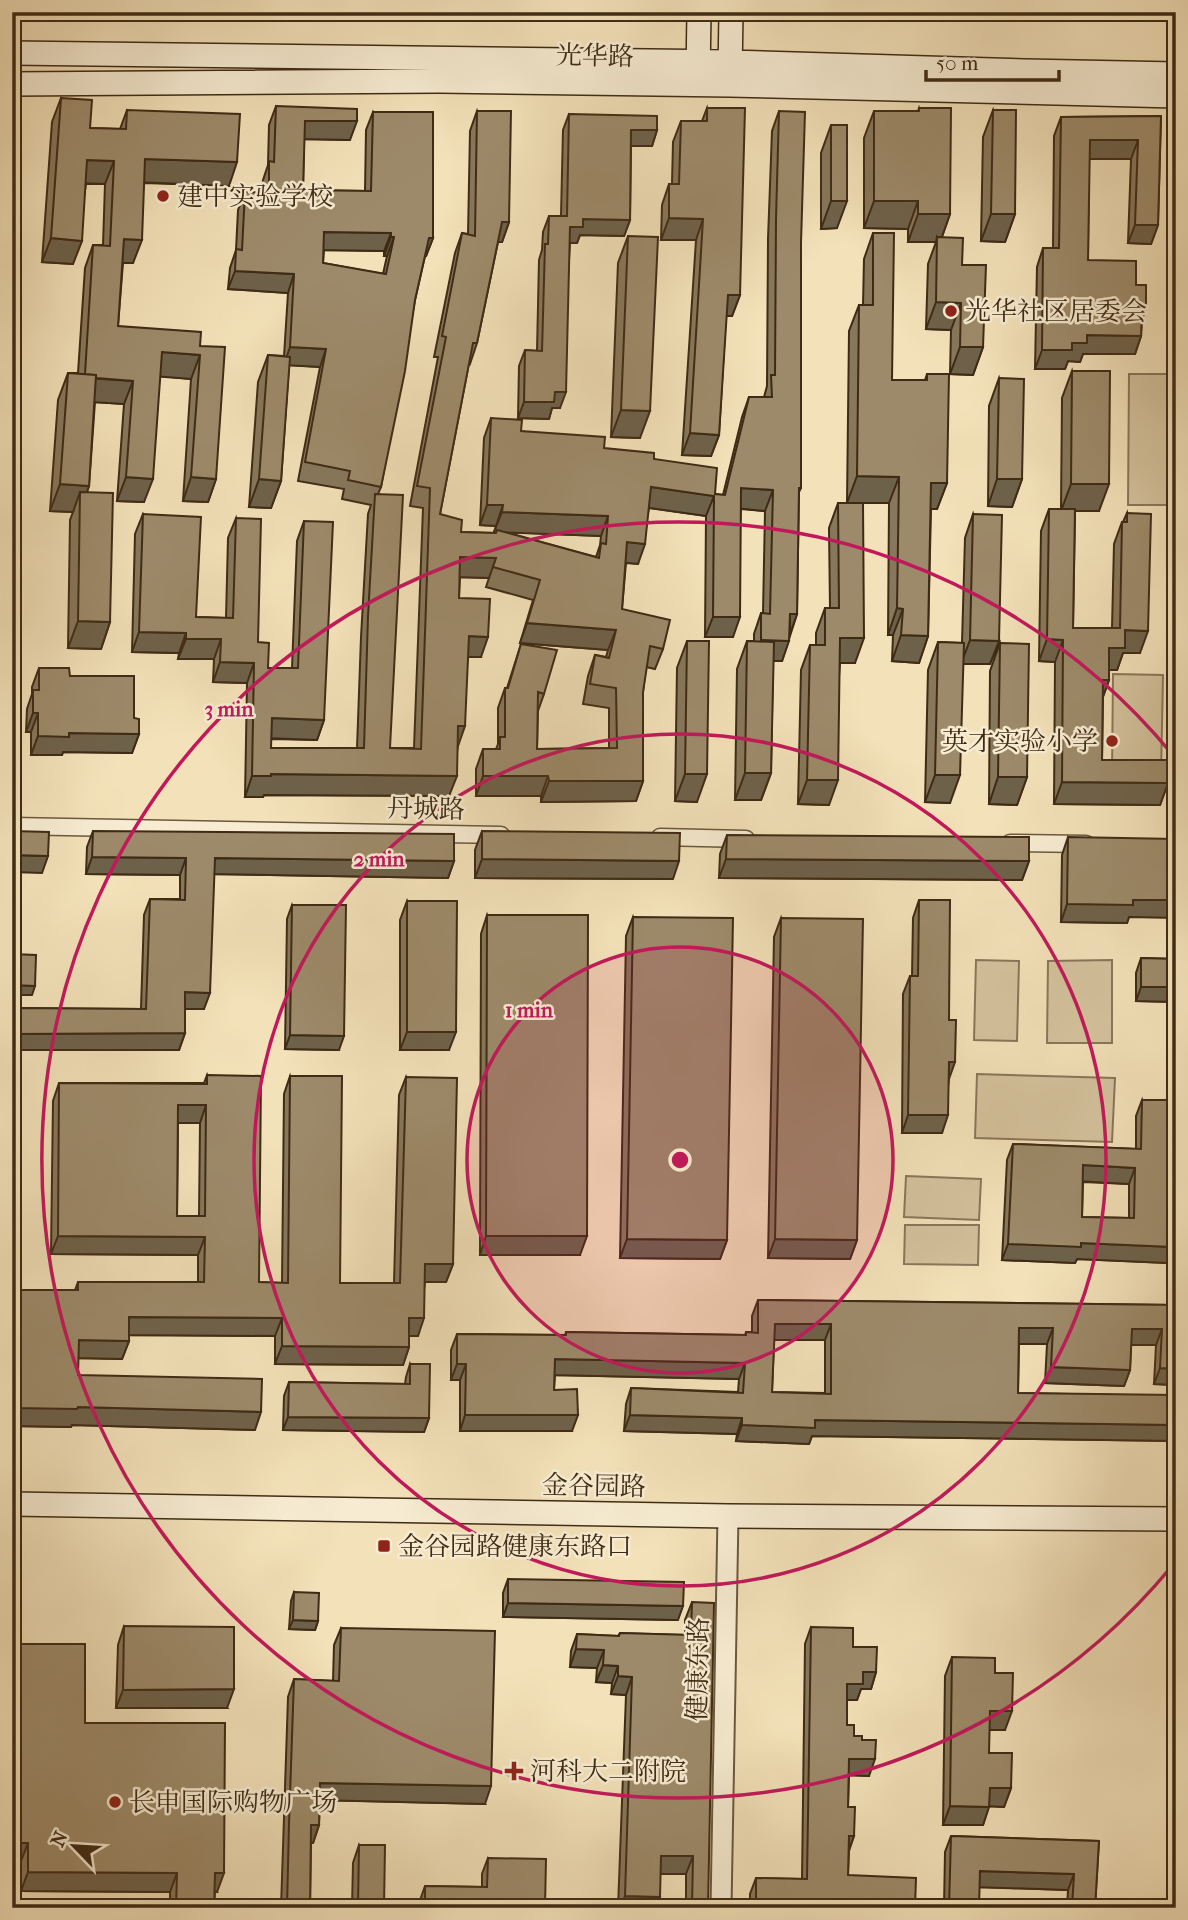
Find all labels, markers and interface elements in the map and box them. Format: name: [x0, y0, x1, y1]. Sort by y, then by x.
scale bar: [926, 38, 1058, 82]
street label: 光华路: [556, 40, 634, 72]
text: 50 m: [936, 51, 979, 75]
place label: 建中实验学校: [177, 181, 333, 212]
marker: 建中实验学校: [155, 188, 171, 204]
place label: 光华社区居委会: [965, 296, 1147, 327]
marker: 光华社区居委会: [943, 303, 959, 319]
text: 3 min: [205, 697, 254, 721]
place label: 英才实验小学: [942, 726, 1098, 757]
marker: 英才实验小学: [1104, 733, 1120, 749]
street label: 丹城路: [387, 793, 465, 825]
text: 2 min: [353, 847, 405, 871]
text: 1 min: [505, 998, 554, 1022]
centre of rings: [668, 1148, 692, 1172]
street label: 金谷园路: [542, 1470, 646, 1502]
place label: 金谷园路健康东路口: [398, 1531, 632, 1562]
marker: 金谷园路健康东路口: [376, 1538, 392, 1554]
street label: 健康东路: [682, 1617, 714, 1721]
place label: 河科大二附院: [530, 1756, 686, 1787]
marker: 河科大二附院: [504, 1761, 524, 1781]
place label: 长申国际购物广场: [129, 1787, 337, 1818]
marker: 长申国际购物广场: [107, 1794, 123, 1810]
north arrow: [38, 1812, 108, 1882]
text: N: [46, 1828, 73, 1850]

